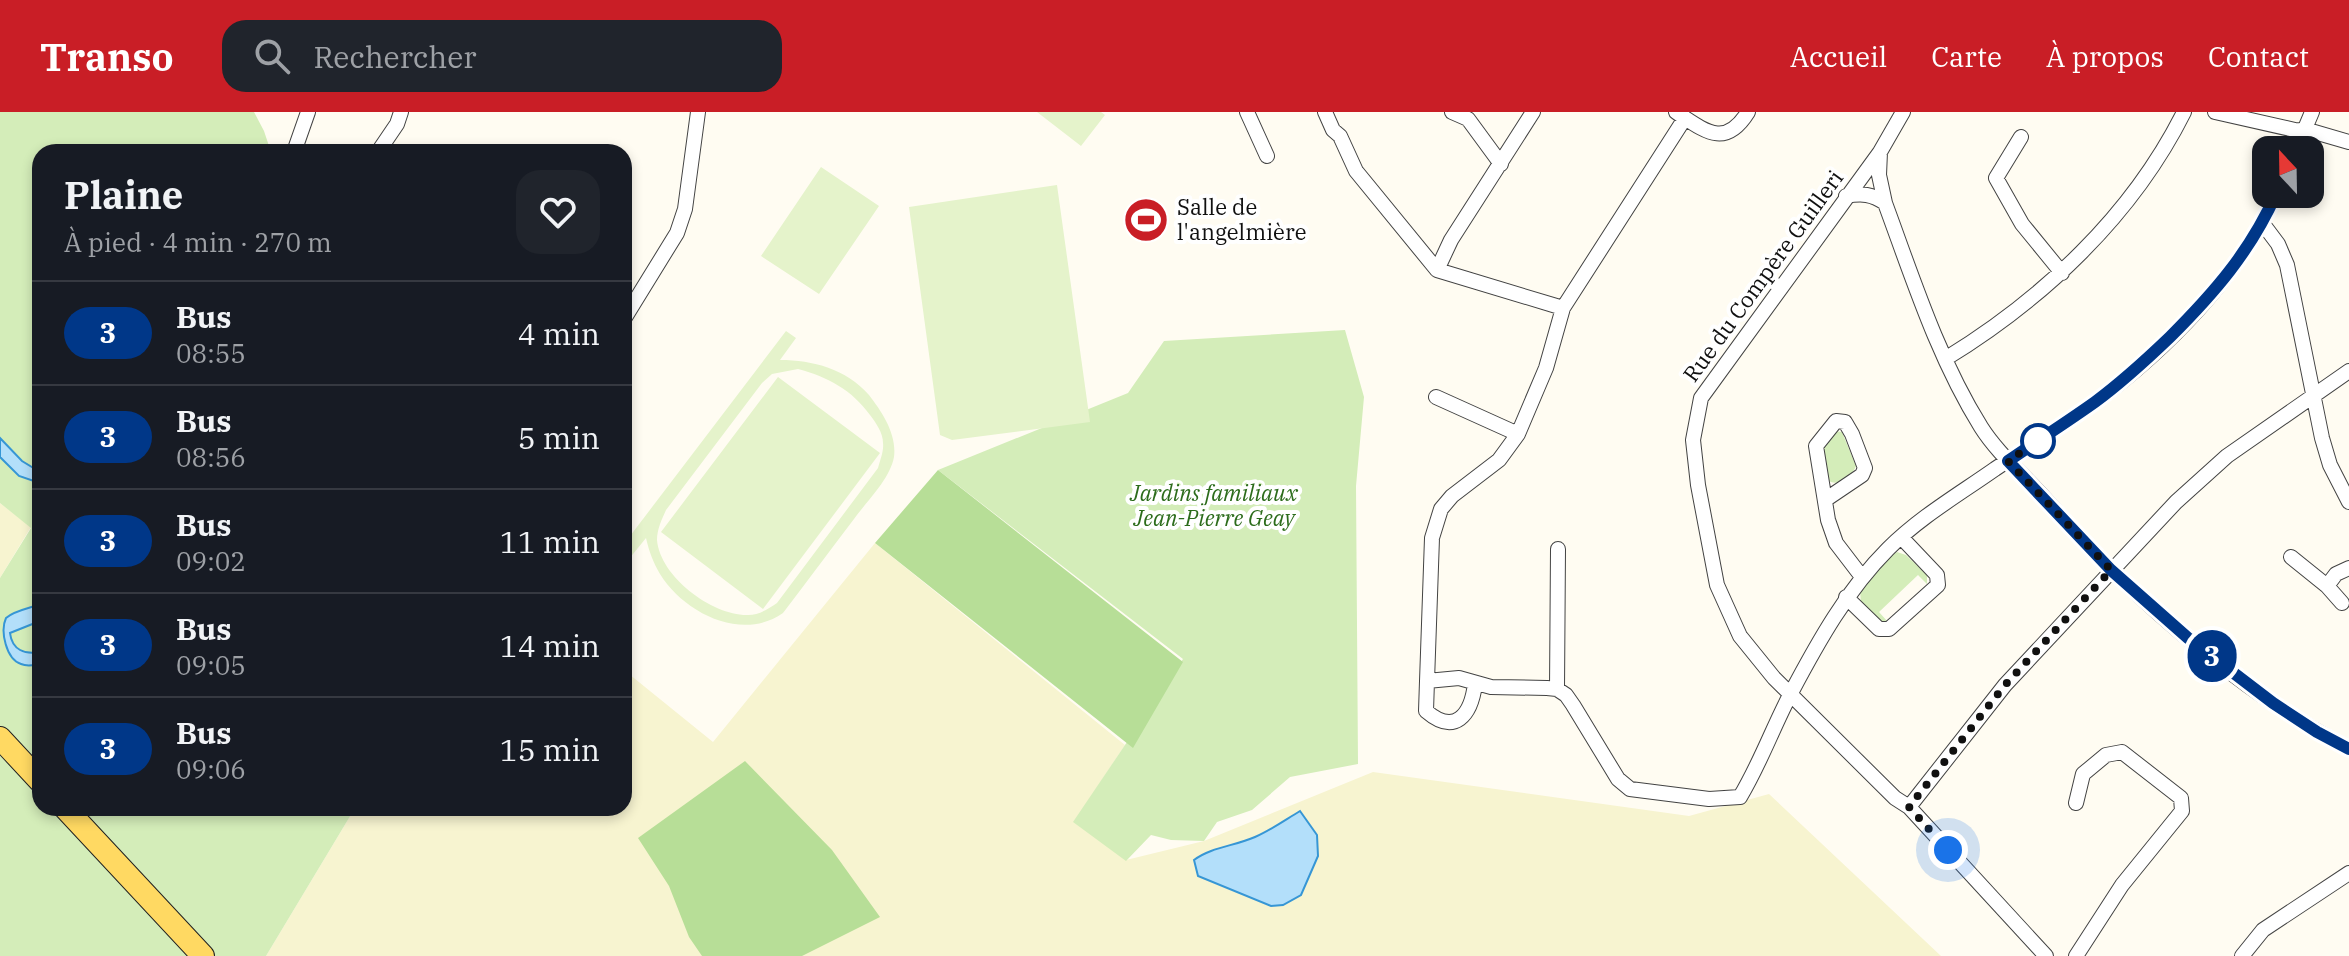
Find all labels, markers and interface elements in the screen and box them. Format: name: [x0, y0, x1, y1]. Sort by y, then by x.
search box: [222, 20, 782, 92]
text: Transo: [40, 32, 174, 81]
icon: search: [250, 34, 294, 78]
text: Rechercher: [314, 37, 477, 76]
text: Accueil: [1790, 38, 1887, 75]
text: Carte: [1931, 38, 2002, 75]
text: À propos: [2046, 38, 2164, 75]
text: Contact: [2208, 38, 2309, 75]
north arrow: [2252, 136, 2324, 208]
map controls: [2252, 136, 2324, 208]
street label: Rue du Compère Guilleri: [1676, 164, 1849, 387]
text: Plaine: [64, 170, 183, 219]
button: heart: [516, 170, 600, 254]
place label: Salle de l'angelmière: [1177, 192, 1306, 246]
sports icon: Salle de l'angelmière: [1122, 196, 1170, 244]
text: À pied · 4 min · 270 m: [64, 225, 332, 259]
text: Bus: [176, 297, 231, 336]
text: 3: [100, 314, 116, 351]
text: 4 min: [518, 314, 600, 353]
text: 08:55: [176, 336, 246, 370]
text: Bus: [176, 401, 231, 440]
text: 3: [100, 418, 116, 455]
text: 5 min: [518, 418, 600, 457]
unlabelled marker: [2021, 424, 2055, 458]
text: 08:56: [176, 440, 246, 474]
park label: Jardins familiaux Jean-Pierre Geay: [1129, 478, 1298, 532]
text: Bus: [176, 505, 231, 544]
text: 3: [100, 522, 116, 559]
text: 11 min: [500, 522, 600, 561]
text: 09:02: [176, 544, 246, 578]
text: Bus: [176, 609, 231, 648]
text: 3: [100, 626, 116, 663]
text: 14 min: [500, 626, 600, 665]
line badge: 3: [2186, 630, 2238, 682]
text: 3: [2204, 637, 2220, 674]
text: 09:05: [176, 648, 246, 682]
text: Bus: [176, 713, 231, 752]
text: 3: [100, 730, 116, 767]
text: 15 min: [500, 730, 600, 769]
text: 09:06: [176, 752, 246, 786]
your location: [1928, 830, 1968, 870]

